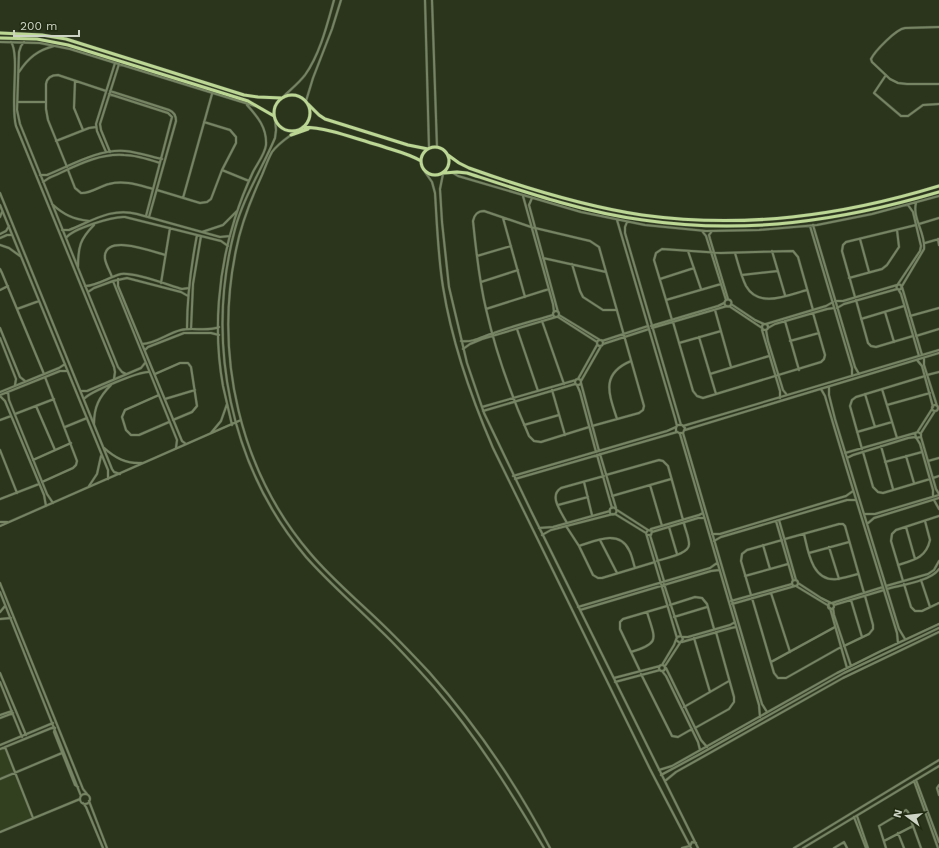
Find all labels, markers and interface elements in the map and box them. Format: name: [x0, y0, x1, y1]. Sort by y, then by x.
scale bar: [14, 12, 79, 38]
text: 200 m: [20, 19, 57, 33]
north arrow: [887, 796, 927, 836]
text: N: [890, 808, 905, 819]

